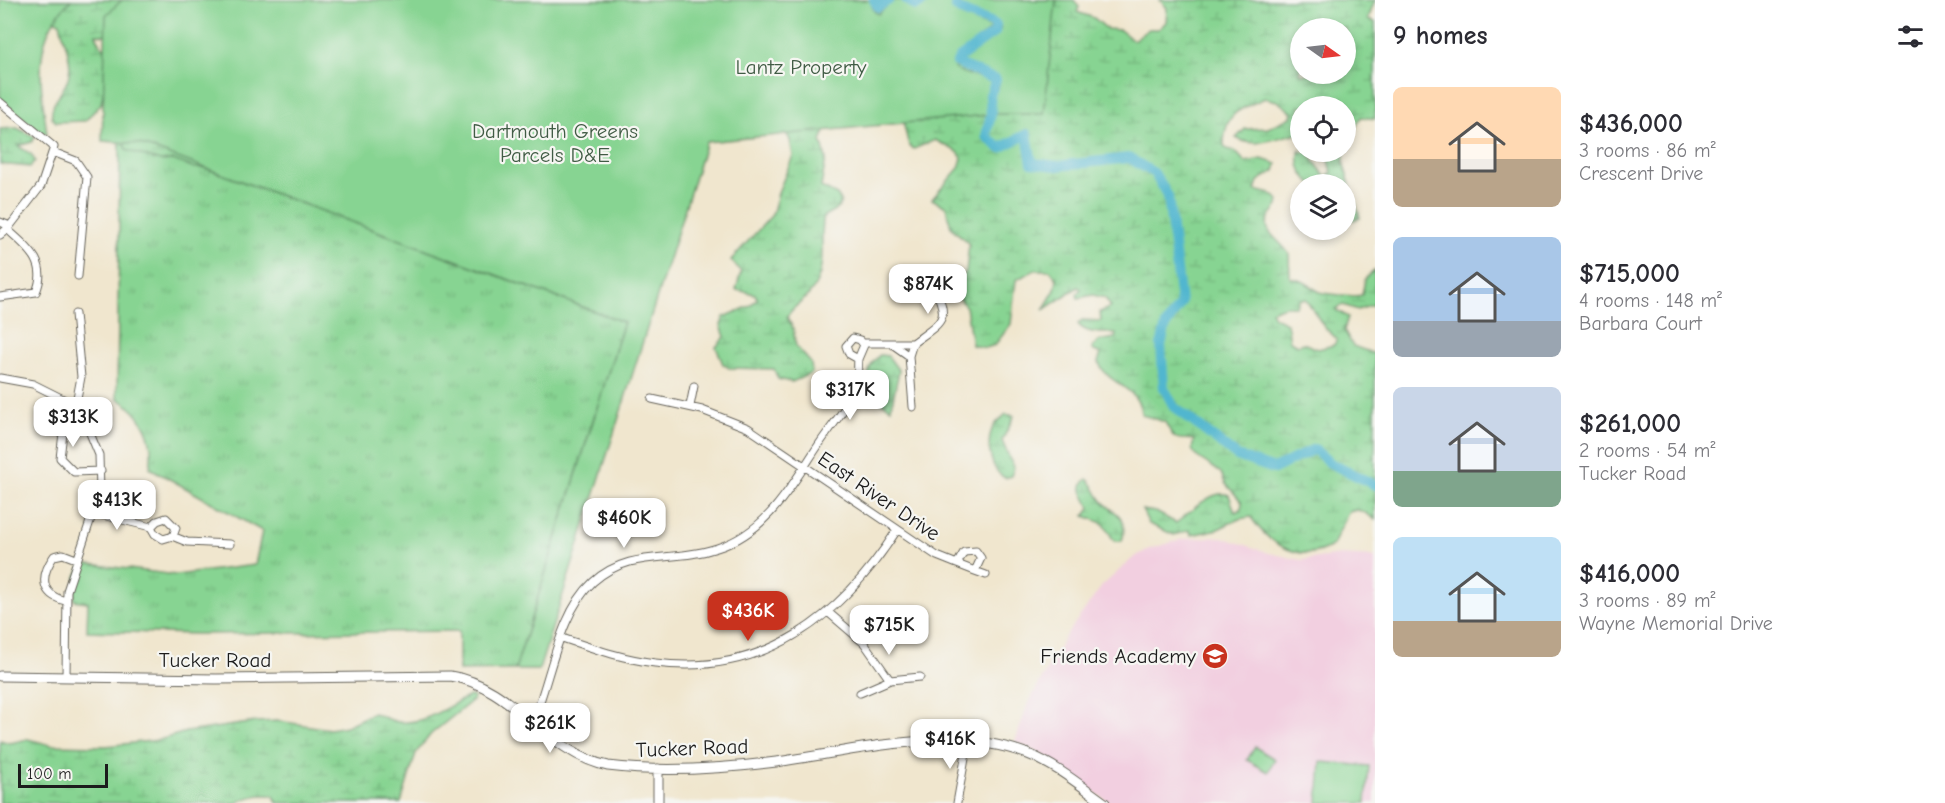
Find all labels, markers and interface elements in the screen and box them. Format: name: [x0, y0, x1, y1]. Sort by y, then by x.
north arrow: [1290, 18, 1356, 84]
map controls: [1290, 18, 1356, 240]
icon: filters: [1894, 20, 1927, 53]
text: 9 homes: [1393, 21, 1488, 51]
park label: Lantz Property: [736, 55, 867, 79]
button: locate: [1290, 96, 1356, 162]
text: $436,000: [1579, 109, 1683, 139]
icon: home: [1441, 111, 1513, 183]
park label: Dartmouth Greens Parcels D&E: [472, 119, 638, 167]
text: 3 rooms · 86 m²: [1579, 139, 1716, 162]
text: Crescent Drive: [1579, 162, 1703, 185]
button: layers: [1290, 174, 1356, 240]
text: $715,000: [1579, 259, 1680, 289]
icon: home: [1441, 261, 1513, 333]
pin: $874K: [886, 264, 970, 315]
text: $874K: [903, 272, 953, 295]
text: 4 rooms · 148 m²: [1579, 289, 1722, 312]
text: Barbara Court: [1579, 312, 1702, 335]
pin: $317K: [808, 370, 892, 421]
text: $317K: [825, 378, 875, 401]
pin: $313K: [31, 397, 115, 448]
text: $313K: [48, 405, 98, 428]
text: $261,000: [1579, 409, 1681, 439]
icon: home: [1441, 411, 1513, 483]
text: 2 rooms · 54 m²: [1579, 439, 1715, 462]
street label: East River Drive: [813, 446, 945, 546]
text: Tucker Road: [1579, 462, 1686, 485]
pin: $413K: [75, 480, 159, 531]
text: $413K: [92, 488, 142, 511]
pin: $460K: [582, 498, 666, 549]
text: $460K: [597, 506, 651, 529]
text: $416,000: [1579, 559, 1680, 589]
icon: home: [1441, 561, 1513, 633]
text: 3 rooms · 89 m²: [1579, 589, 1715, 612]
pin: $436K: [706, 591, 790, 642]
text: $436K: [722, 599, 775, 622]
pin: $715K: [847, 605, 931, 656]
text: Wayne Memorial Drive: [1579, 612, 1773, 635]
text: $715K: [864, 613, 914, 636]
school or university icon: Friends Academy: [1200, 641, 1230, 671]
place label: Friends Academy: [1040, 644, 1197, 668]
street label: Tucker Road: [159, 648, 271, 672]
pin: $261K: [508, 703, 592, 754]
text: $261K: [524, 711, 576, 734]
pin: $416K: [908, 719, 992, 770]
text: $416K: [925, 727, 976, 750]
street label: Tucker Road: [635, 734, 749, 762]
scale bar: [18, 761, 108, 788]
text: 100 m: [27, 765, 71, 783]

